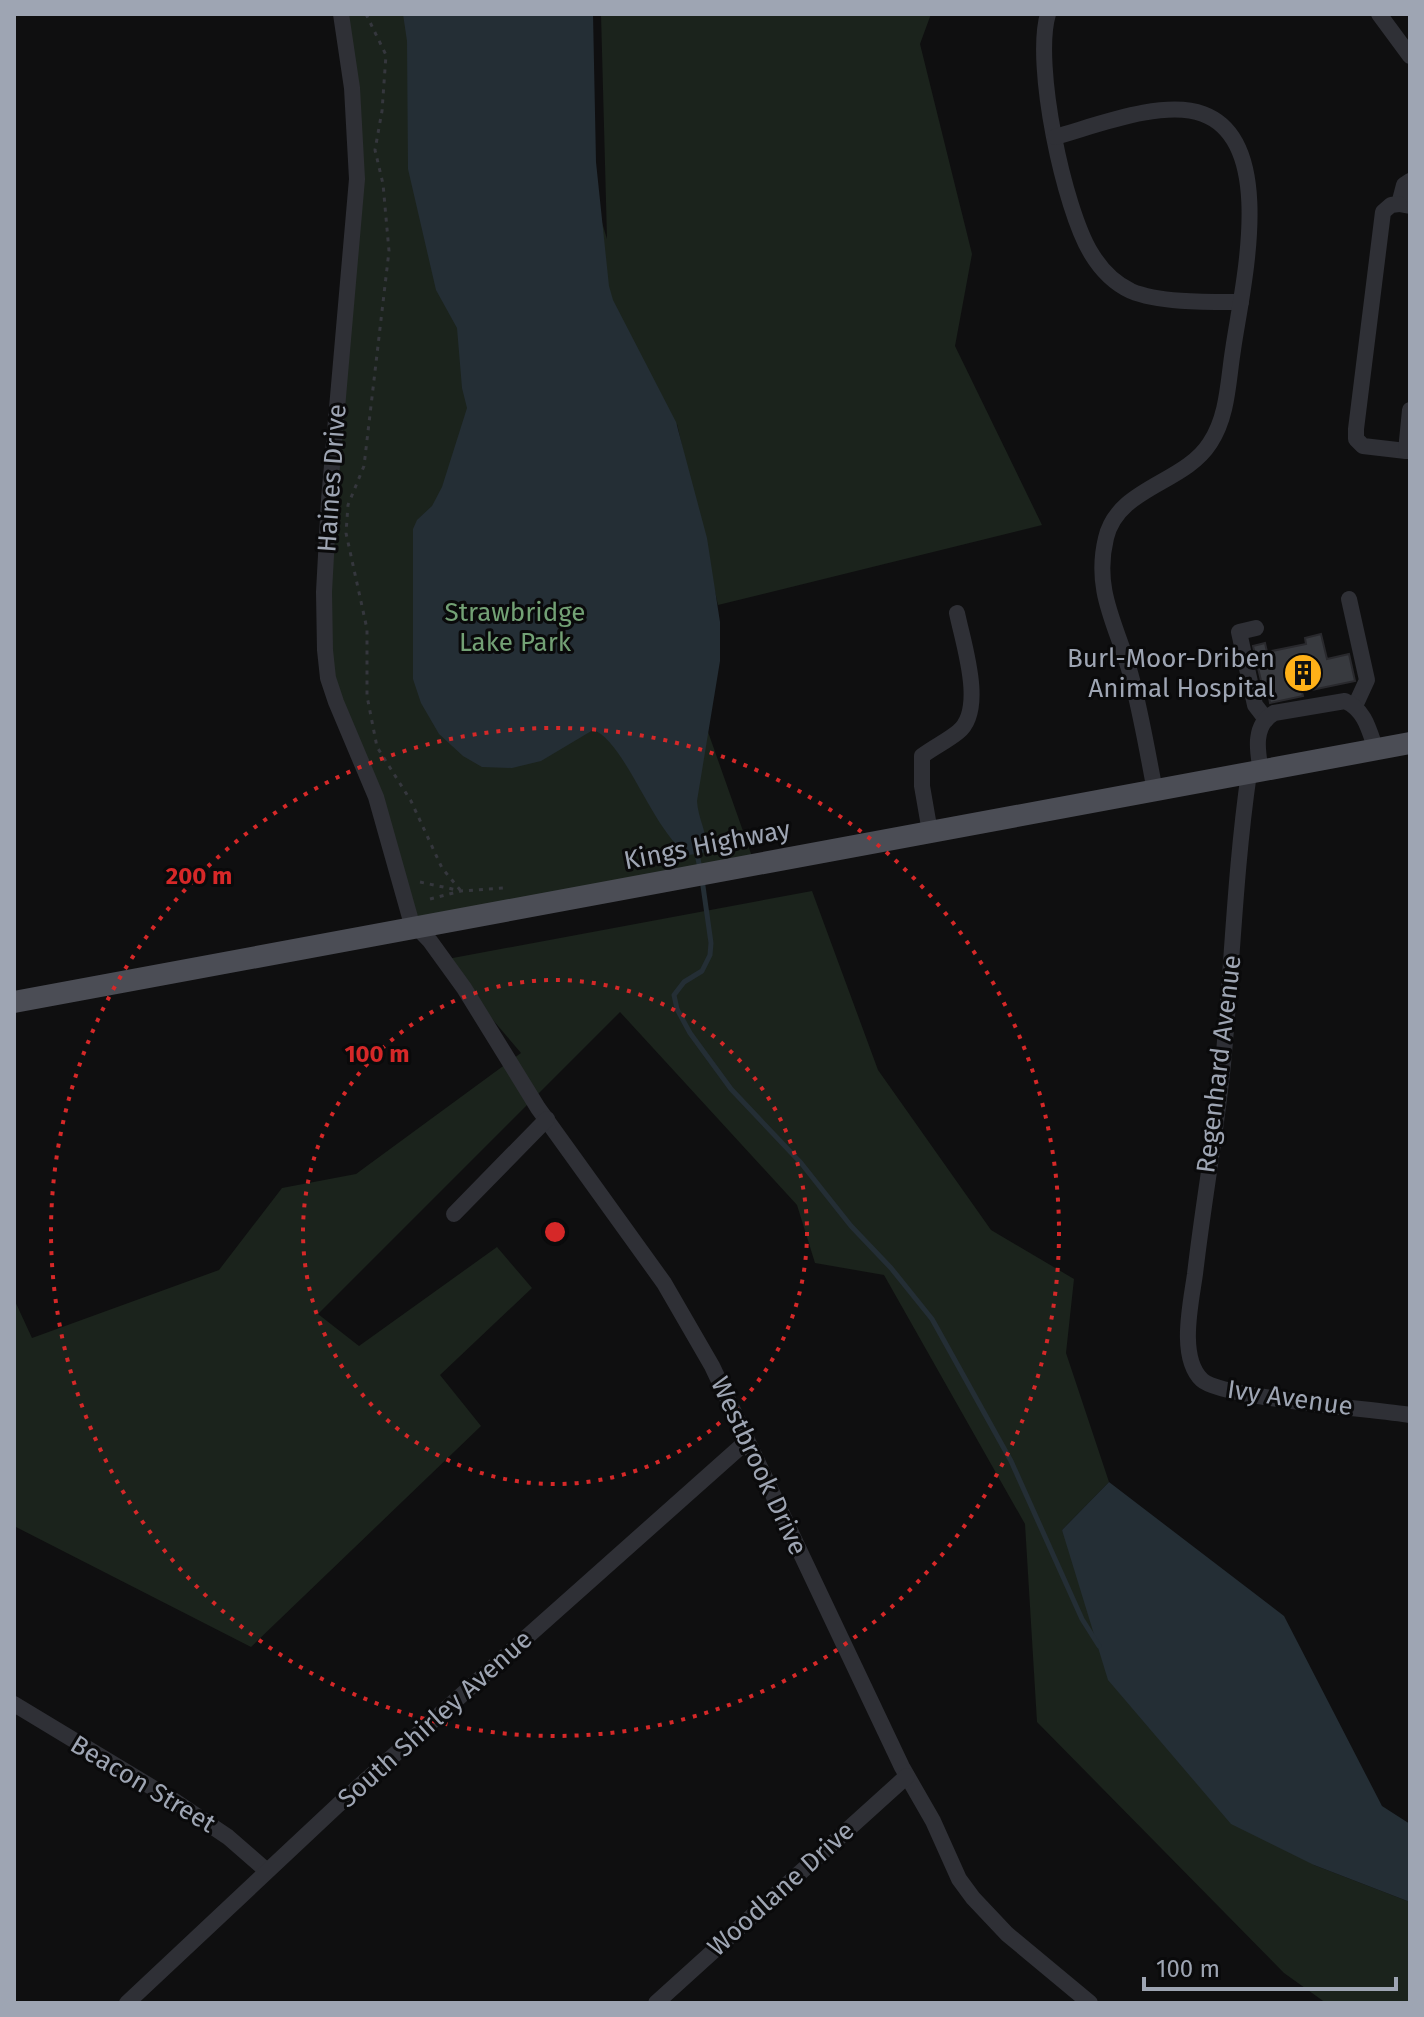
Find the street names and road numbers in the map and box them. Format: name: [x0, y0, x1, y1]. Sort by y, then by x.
street label: Haines Drive: [311, 403, 353, 553]
street label: Kings Highway: [621, 814, 793, 876]
street label: Regenhard Avenue: [1190, 953, 1248, 1175]
street label: Westbrook Drive: [704, 1372, 814, 1560]
street label: Ivy Avenue: [1225, 1374, 1355, 1422]
street label: South Shirley Avenue: [332, 1624, 538, 1814]
street label: Beacon Street: [65, 1729, 222, 1840]
street label: Woodlane Drive: [702, 1815, 860, 1963]

